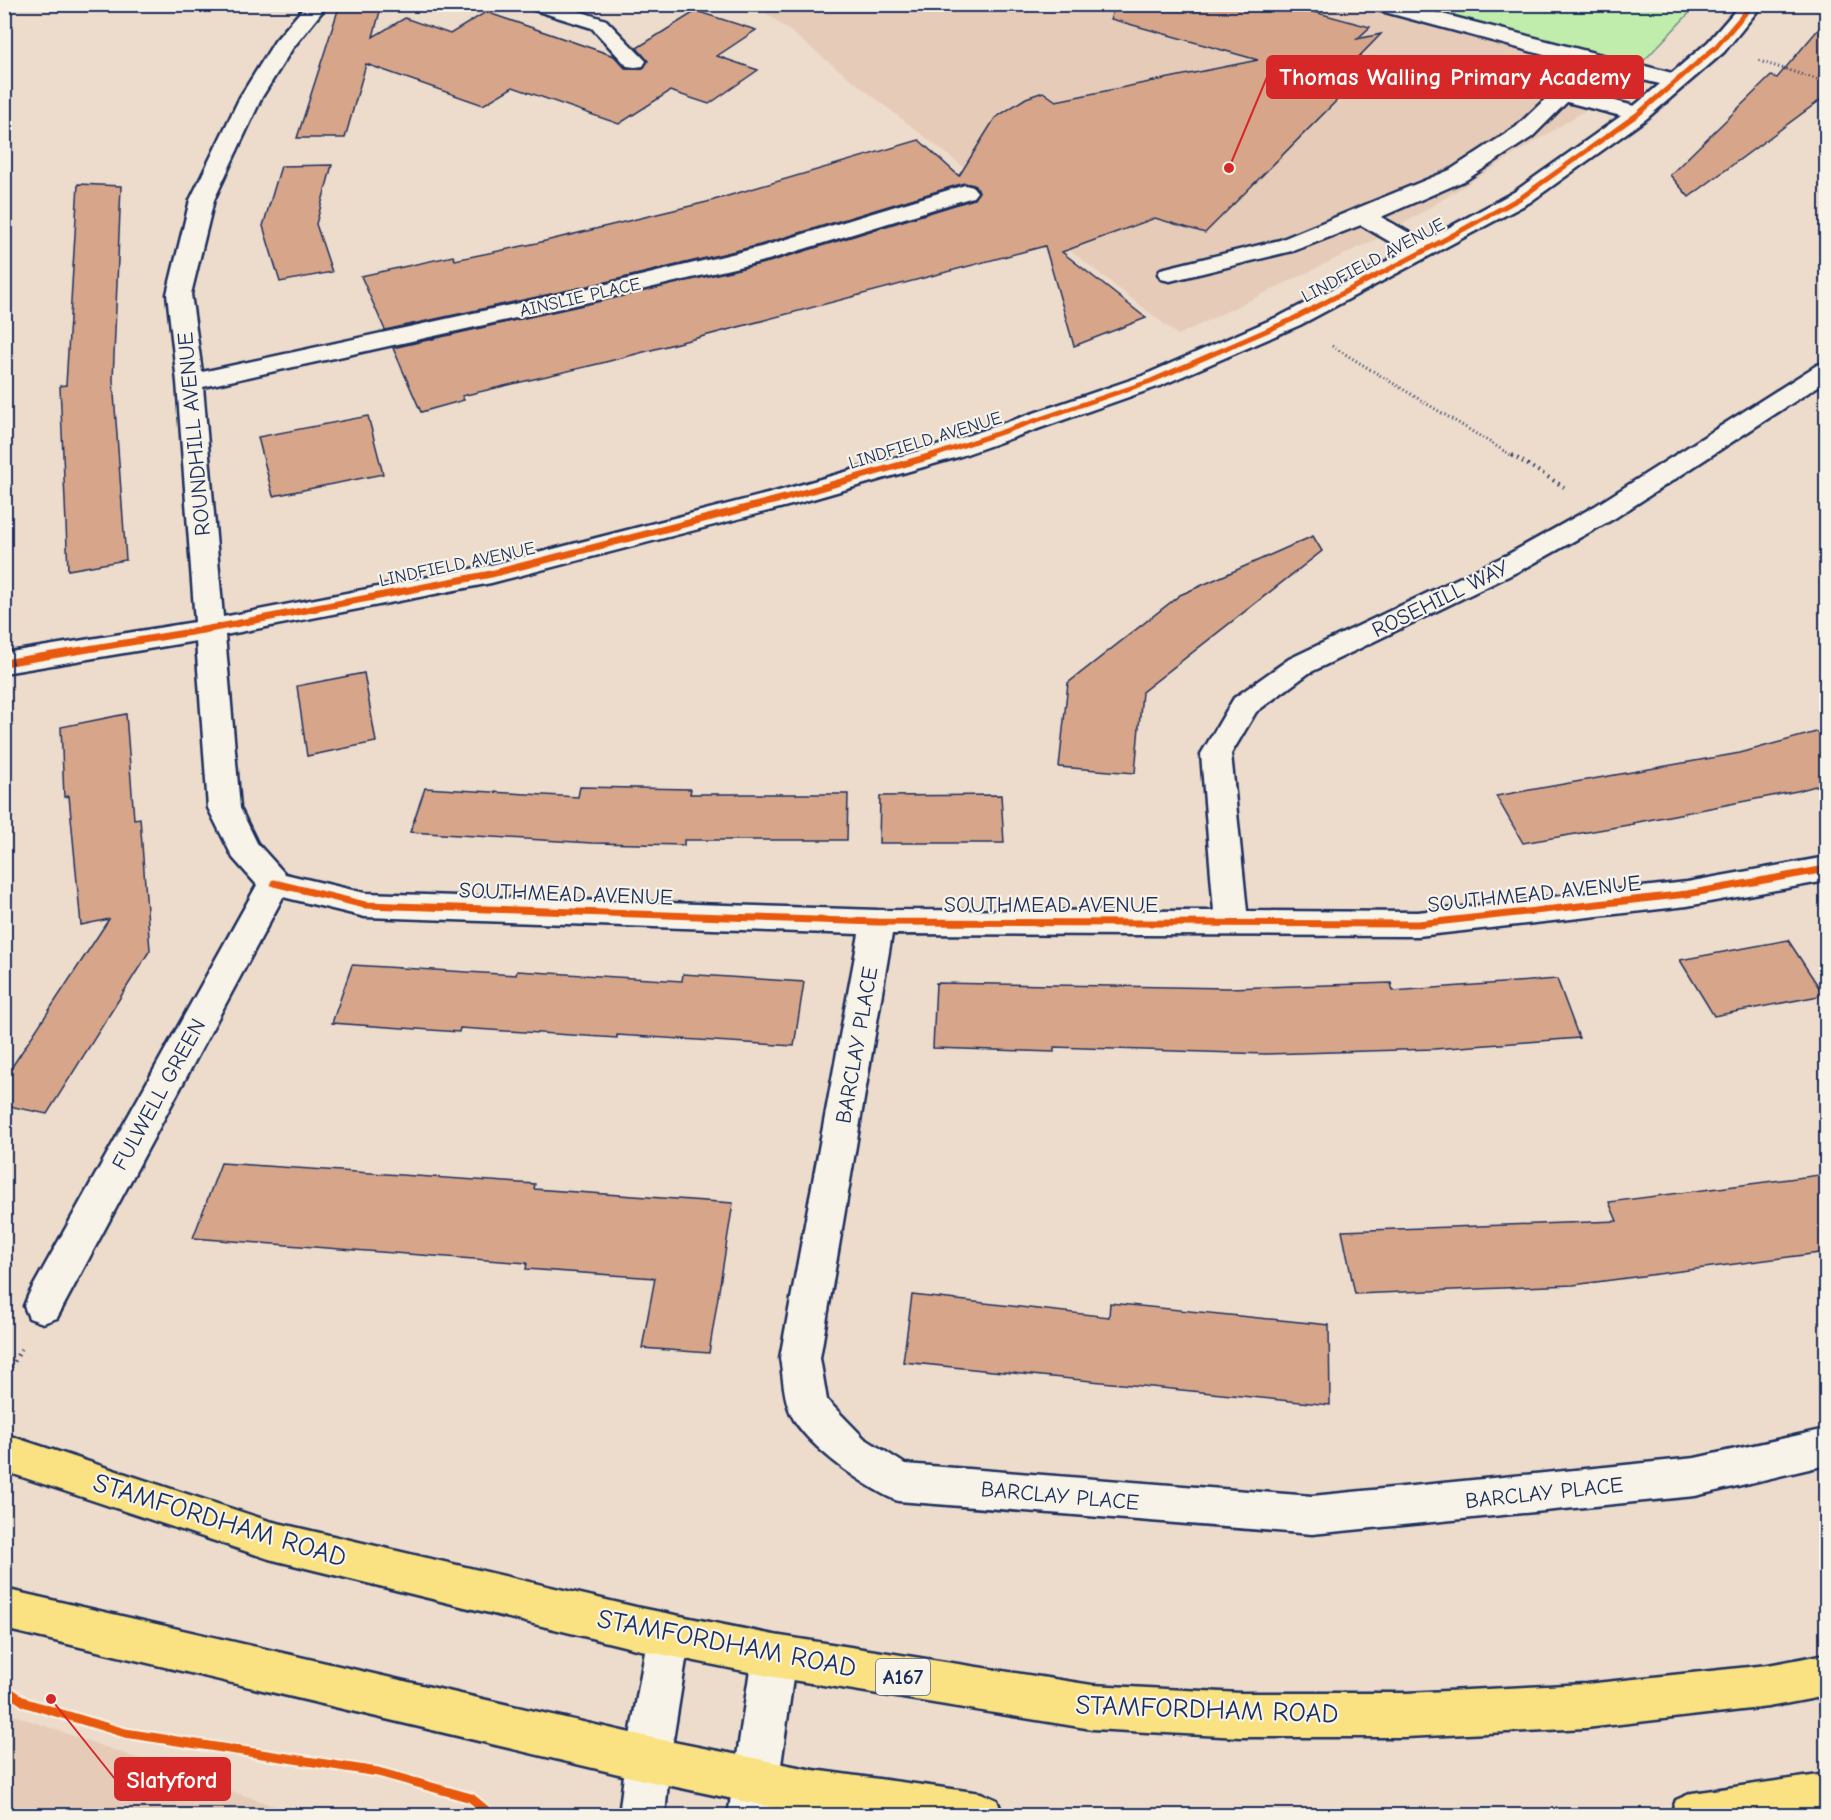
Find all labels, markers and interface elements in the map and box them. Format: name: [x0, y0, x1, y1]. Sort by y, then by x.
callout: Thomas Walling Primary Academy: [1267, 56, 1643, 98]
text: Thomas Walling Primary Academy: [1279, 63, 1631, 91]
street label: LINDFIELD AVENUE: [1298, 214, 1449, 307]
street label: AINSLIE PLACE: [518, 273, 643, 322]
street label: ROUNDHILL AVENUE: [172, 331, 216, 537]
street label: LINDFIELD AVENUE: [846, 407, 1004, 474]
street label: LINDFIELD AVENUE: [377, 538, 537, 591]
street label: ROSEHILL WAY: [1368, 555, 1513, 643]
street label: SOUTHMEAD AVENUE: [1426, 870, 1642, 918]
street label: SOUTHMEAD AVENUE: [458, 877, 674, 911]
street label: SOUTHMEAD AVENUE: [944, 892, 1158, 918]
street label: BARCLAY PLACE: [830, 965, 884, 1126]
street label: FULWELL GREEN: [107, 1014, 211, 1175]
street label: STAMFORDHAM ROAD: [89, 1467, 350, 1574]
street label: BARCLAY PLACE: [1464, 1472, 1624, 1514]
street label: BARCLAY PLACE: [980, 1476, 1140, 1516]
street label: STAMFORDHAM ROAD: [595, 1603, 859, 1684]
road number: A167: [876, 1659, 930, 1695]
street label: STAMFORDHAM ROAD: [1075, 1689, 1339, 1730]
callout: Slatyford: [115, 1758, 230, 1800]
text: Slatyford: [127, 1766, 217, 1794]

